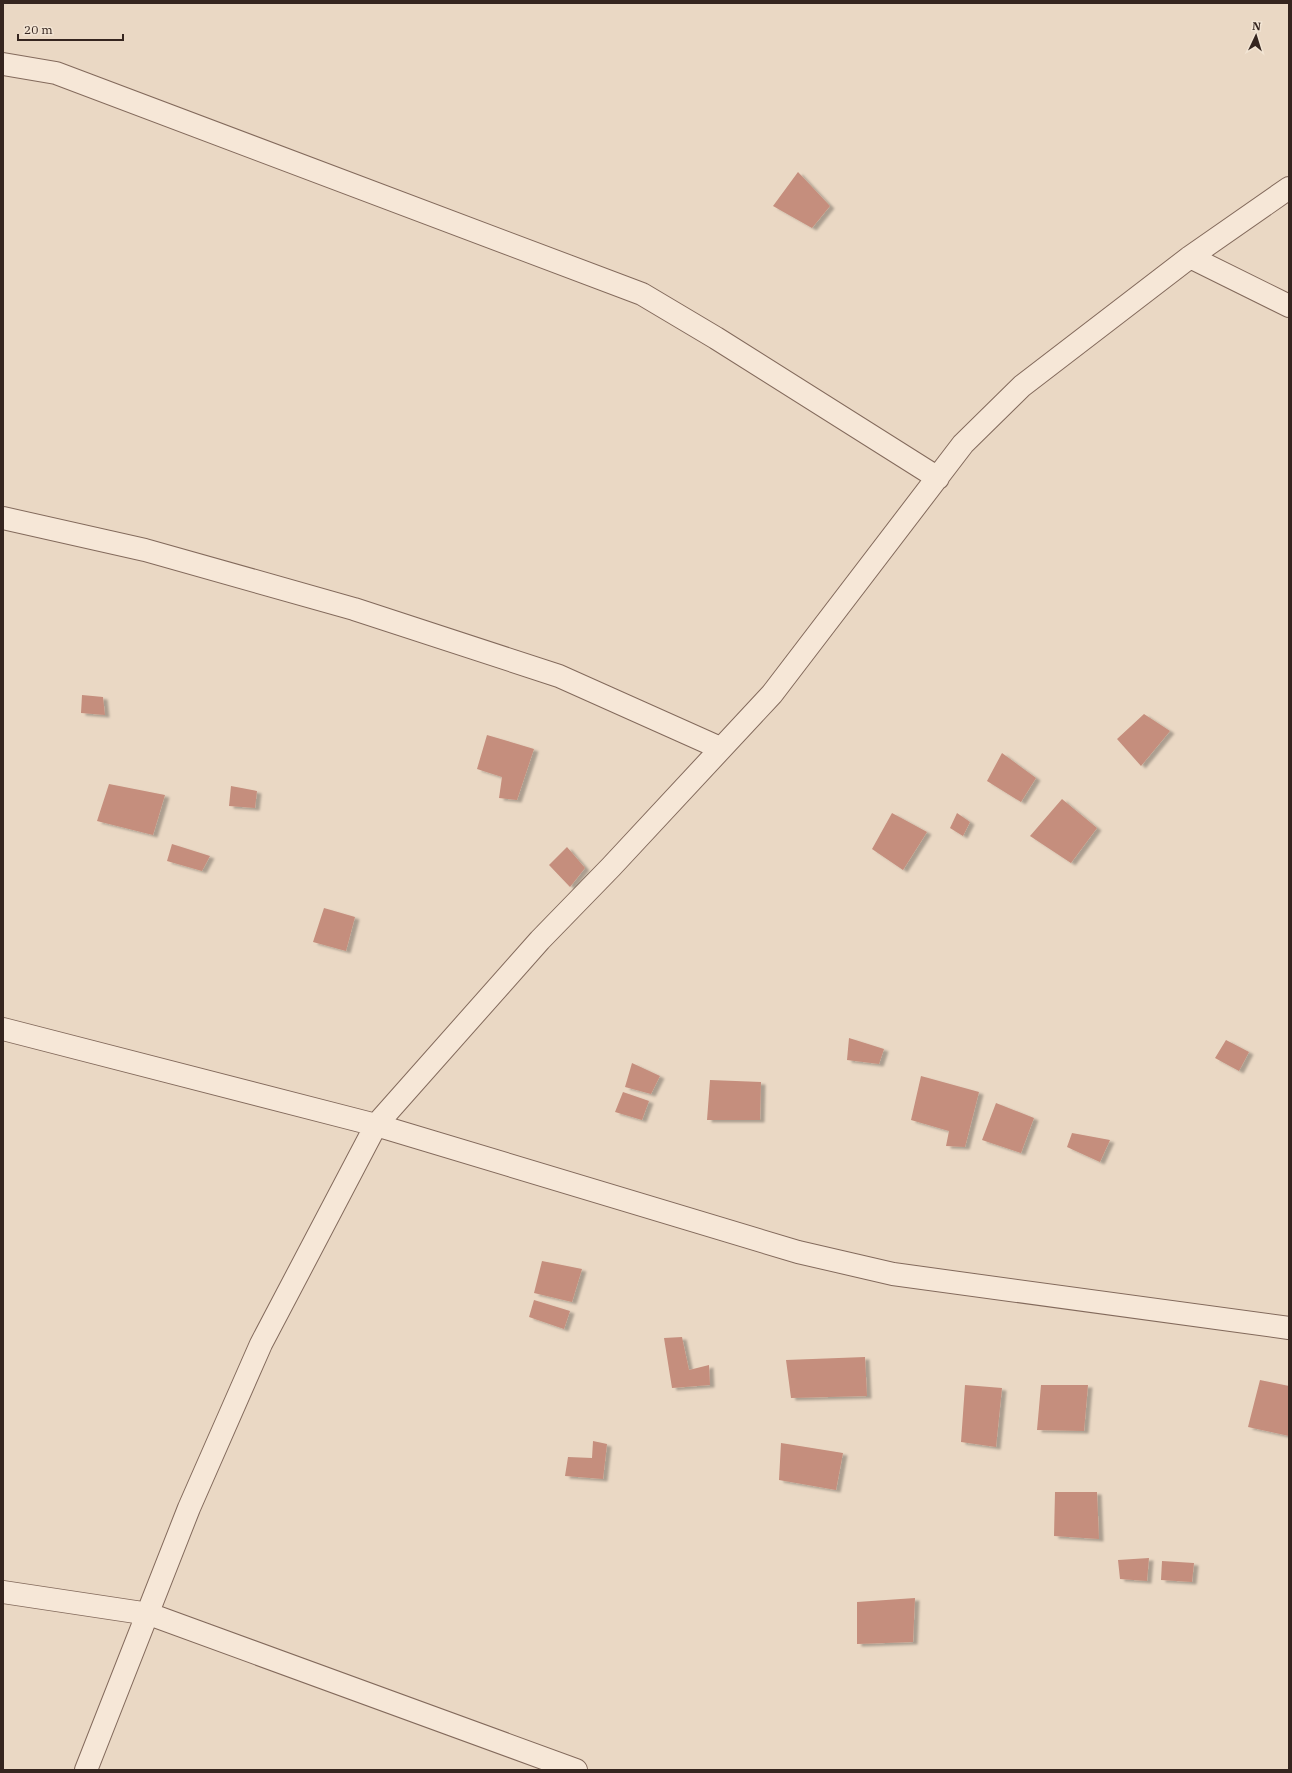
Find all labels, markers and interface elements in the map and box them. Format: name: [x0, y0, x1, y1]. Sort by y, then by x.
scale bar: [18, 16, 123, 42]
north arrow: [1236, 16, 1276, 56]
text: N: [1252, 19, 1262, 33]
text: 20 m: [24, 22, 53, 37]

